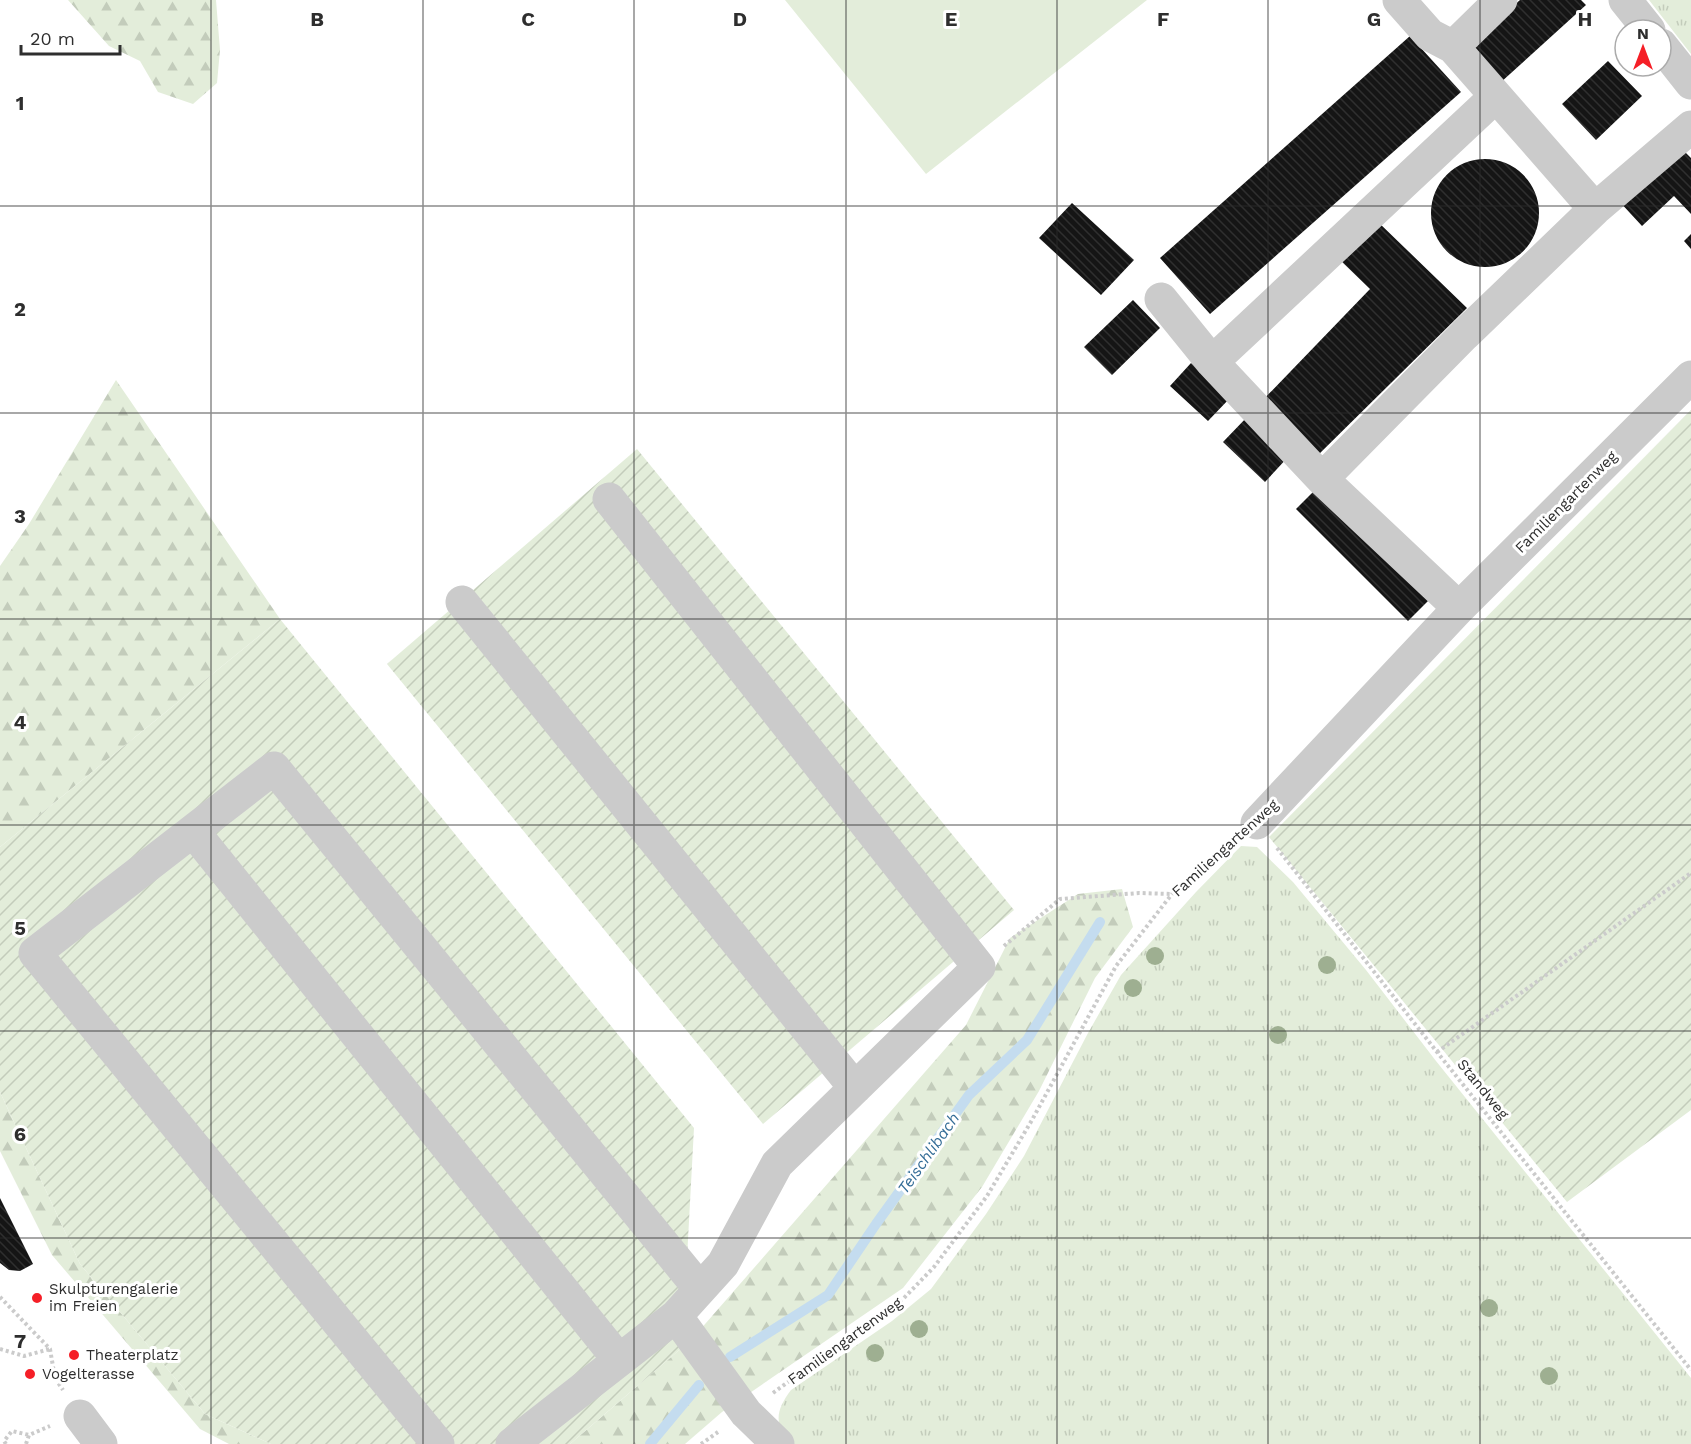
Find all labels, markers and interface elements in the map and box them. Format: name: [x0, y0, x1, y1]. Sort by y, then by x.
text: B: [310, 7, 324, 31]
text: C: [521, 7, 535, 31]
text: D: [733, 7, 747, 31]
text: E: [945, 7, 957, 31]
text: F: [1157, 7, 1169, 31]
text: G: [1367, 7, 1381, 31]
text: H: [1578, 7, 1592, 31]
scale bar: [21, 18, 120, 56]
north arrow: [1613, 18, 1673, 78]
text: N: [1637, 24, 1649, 43]
text: 20 m: [30, 28, 75, 49]
text: 1: [16, 91, 24, 115]
text: 2: [14, 297, 26, 321]
street label: Familiengartenweg: [1511, 447, 1621, 557]
text: 3: [14, 504, 26, 528]
text: 4: [14, 710, 27, 734]
street label: Familiengartenweg: [1168, 796, 1282, 900]
text: 5: [14, 916, 26, 940]
street label: Standweg: [1453, 1055, 1513, 1123]
water label: Teischlibach: [894, 1109, 963, 1197]
text: 6: [14, 1122, 26, 1146]
place label: Skulpturengalerie im Freien: [49, 1280, 178, 1315]
marker: Skulpturengalerie im Freien: [30, 1291, 44, 1305]
street label: Familiengartenweg: [784, 1293, 906, 1389]
text: 7: [14, 1329, 26, 1353]
place label: Theaterplatz: [86, 1346, 178, 1364]
marker: Theaterplatz: [67, 1348, 81, 1362]
place label: Vogelterasse: [42, 1365, 135, 1383]
marker: Vogelterasse: [23, 1367, 37, 1381]

